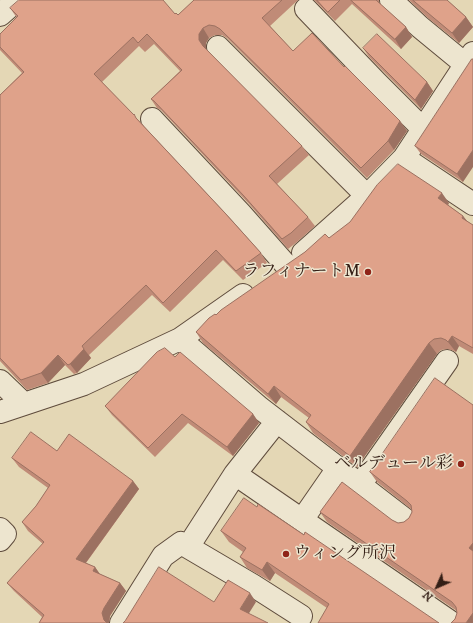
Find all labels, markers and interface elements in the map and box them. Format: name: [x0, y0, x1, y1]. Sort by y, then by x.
place label: ラフィナートM: [242, 262, 360, 282]
marker: ラフィナートM: [363, 267, 373, 277]
place label: ベルデュール彩: [334, 454, 453, 474]
marker: ベルデュール彩: [456, 459, 466, 469]
place label: ウィング所沢: [294, 544, 396, 564]
marker: ウィング所沢: [281, 549, 291, 559]
north arrow: [417, 567, 457, 607]
text: N: [420, 587, 437, 604]

